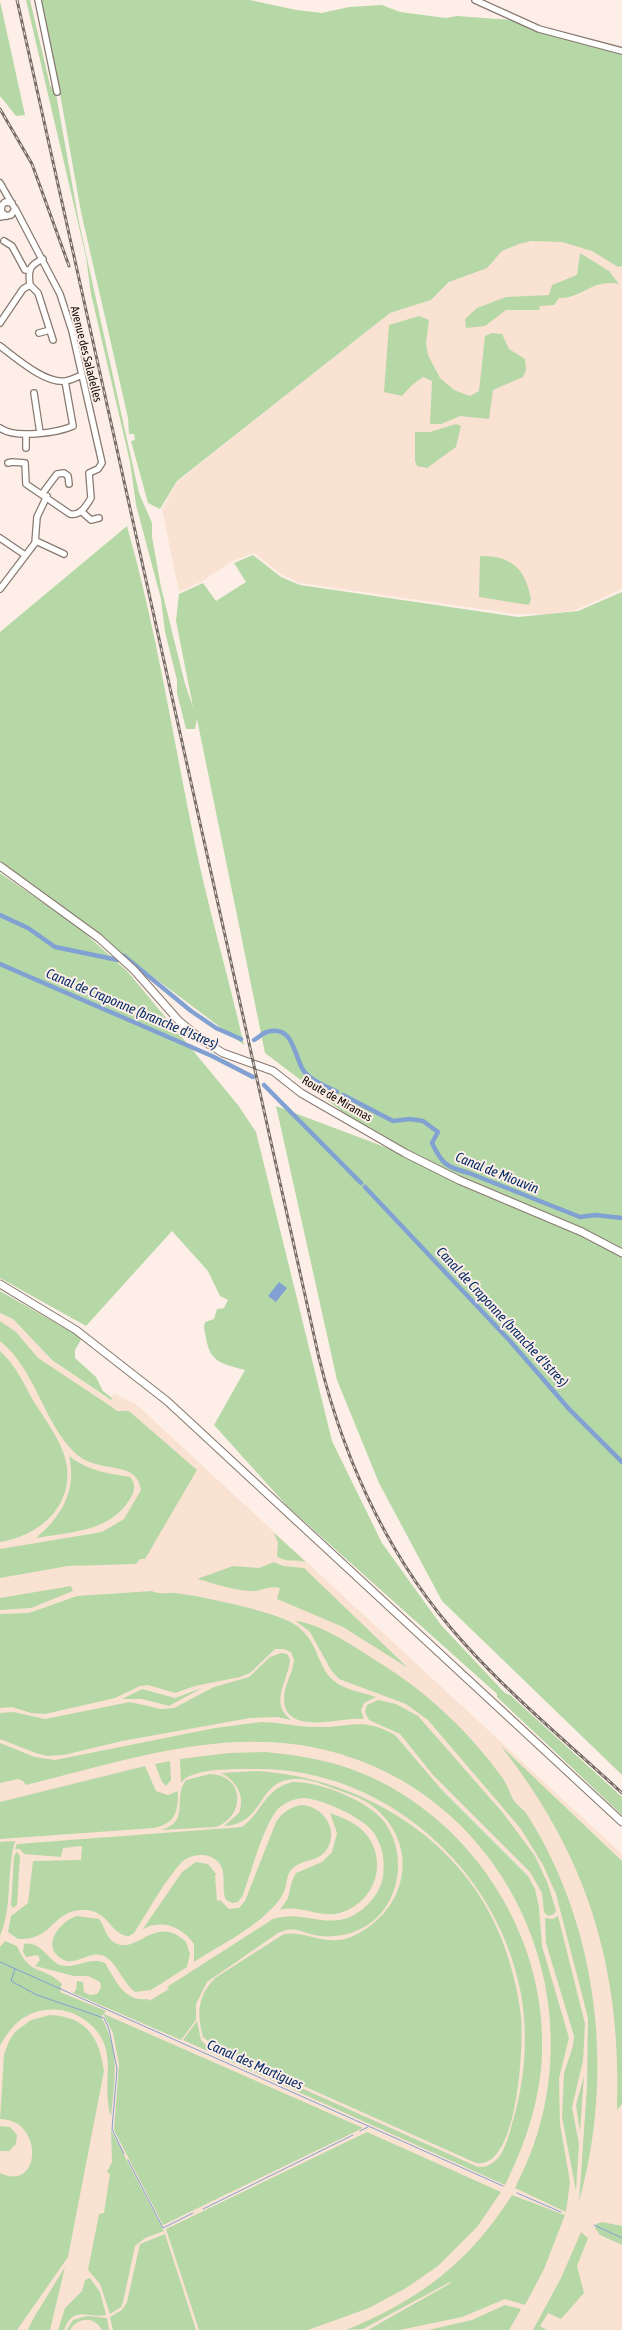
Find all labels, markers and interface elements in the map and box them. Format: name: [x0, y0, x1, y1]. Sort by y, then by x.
street label: Avenue des Saladelles: [67, 305, 105, 403]
water label: Canal de Craponne (branche d'Istres): [43, 965, 221, 1053]
street label: Route de Miramas: [299, 1073, 375, 1125]
water label: Canal de Miouvin: [453, 1149, 541, 1197]
water label: Canal de Craponne (branche d'Istres): [433, 1243, 571, 1391]
water label: Canal des Martigues: [204, 2036, 306, 2094]

